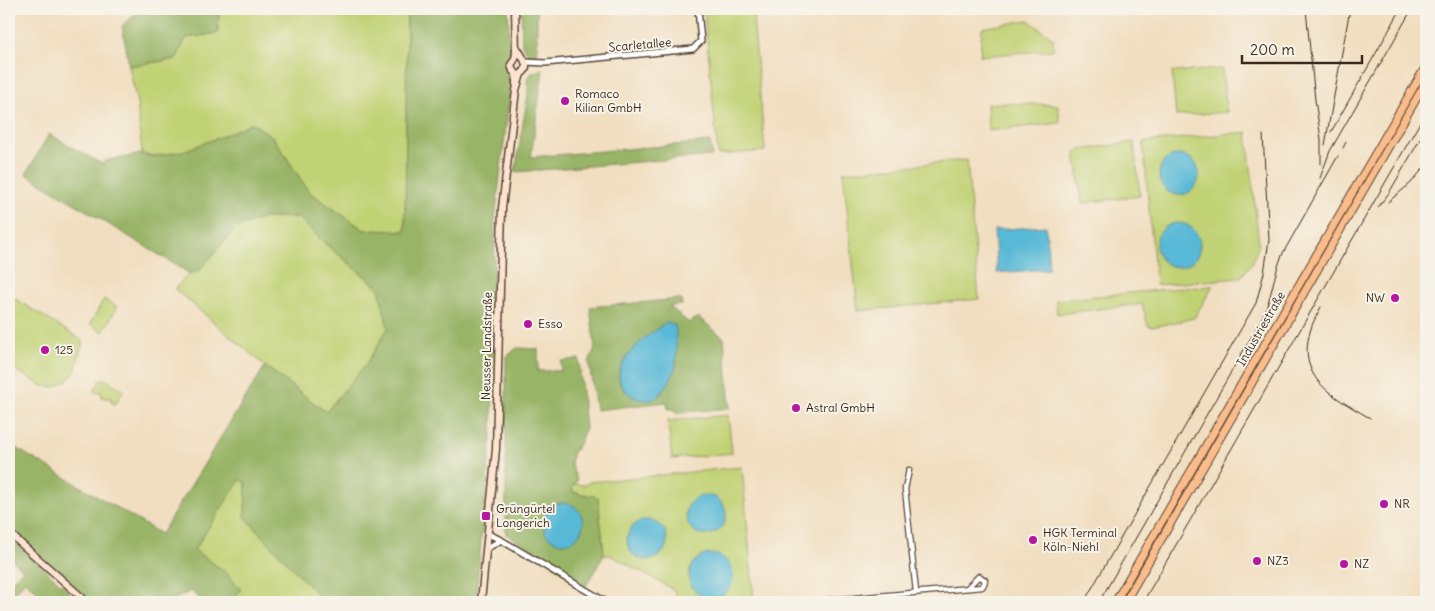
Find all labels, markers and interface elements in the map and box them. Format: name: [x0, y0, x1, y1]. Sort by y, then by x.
scale bar: [1242, 32, 1362, 64]
street label: Scarletallee: [608, 34, 672, 55]
text: 200 m: [1250, 40, 1295, 59]
place label: Romaco Kilian GmbH: [575, 86, 642, 115]
marker: Romaco Kilian GmbH: [559, 95, 571, 107]
street label: Industriestraße: [1233, 289, 1288, 369]
place label: NW: [1366, 290, 1385, 305]
street label: Neusser Landstraße: [478, 292, 495, 400]
marker: NW: [1389, 292, 1401, 304]
place label: Esso: [538, 316, 563, 331]
marker: Esso: [522, 318, 534, 330]
place label: 125: [55, 342, 73, 357]
marker: 125: [39, 344, 51, 356]
place label: Astral GmbH: [806, 400, 875, 415]
marker: Astral GmbH: [790, 402, 802, 414]
place label: NR: [1394, 496, 1410, 511]
marker: NR: [1378, 498, 1390, 510]
place label: Grüngürtel Longerich: [496, 501, 555, 530]
marker: Grüngürtel Longerich: [480, 510, 492, 522]
place label: HGK Terminal Köln-Niehl: [1043, 525, 1117, 554]
marker: HGK Terminal Köln-Niehl: [1027, 534, 1039, 546]
place label: NZ3: [1267, 553, 1289, 568]
marker: NZ3: [1251, 555, 1263, 567]
place label: NZ: [1354, 556, 1369, 571]
marker: NZ: [1338, 558, 1350, 570]

